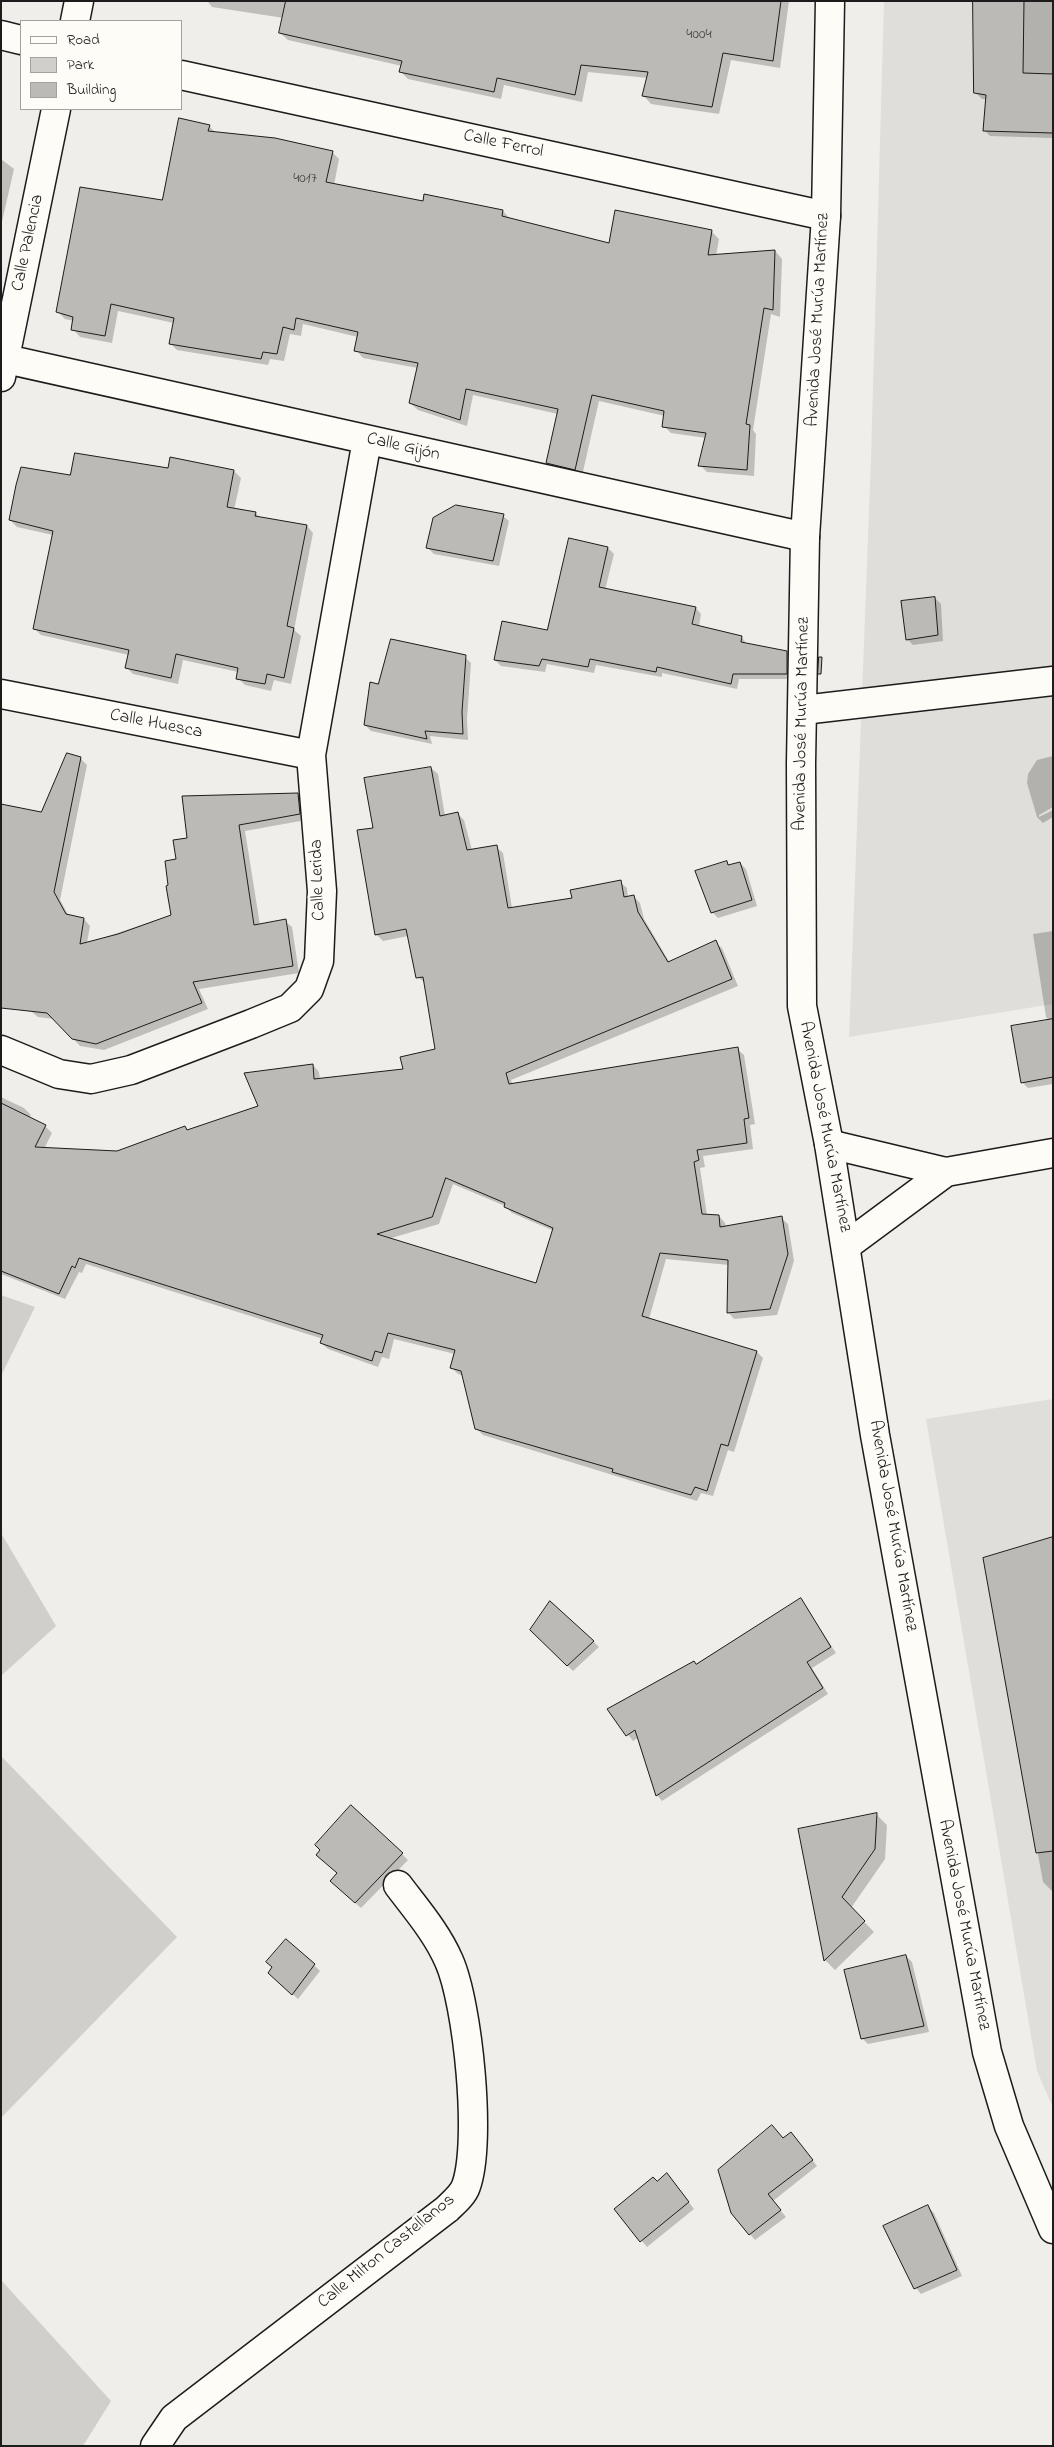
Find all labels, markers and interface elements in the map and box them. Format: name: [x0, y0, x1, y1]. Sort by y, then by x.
legend: [20, 20, 182, 110]
house number: 4004: [686, 27, 712, 45]
text: Road: [67, 29, 100, 51]
text: Park: [67, 54, 94, 76]
text: Building: [67, 79, 116, 101]
street label: Calle Ferrol: [461, 126, 545, 164]
house number: 4017: [293, 171, 317, 189]
street label: Calle Palencia: [8, 193, 50, 293]
street label: Avenida José Murúa Martínez: [803, 212, 835, 428]
street label: Calle Gijón: [364, 429, 442, 467]
street label: Avenida José Murúa Martínez: [790, 617, 816, 831]
street label: Calle Huesca: [108, 705, 204, 745]
street label: Calle Lerida: [307, 839, 331, 921]
street label: Avenida José Murúa Martínez: [793, 1020, 855, 1234]
street label: Avenida José Murúa Martínez: [863, 1419, 921, 1633]
street label: Avenida José Murúa Martínez: [932, 1818, 994, 2032]
street label: Calle Milton Castellanos: [314, 2190, 460, 2314]

